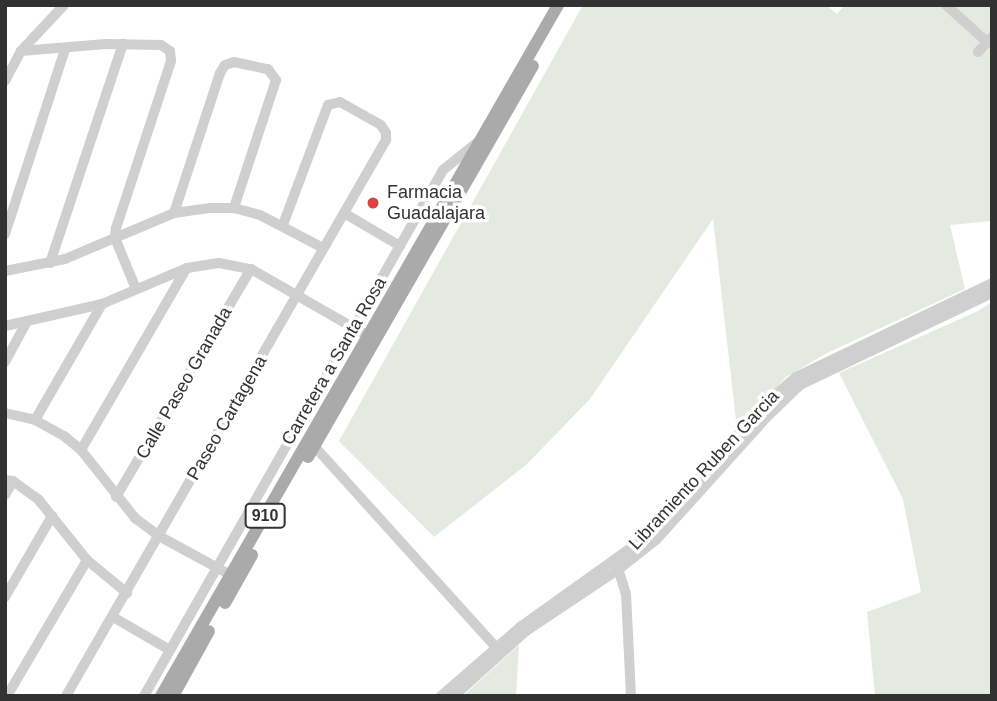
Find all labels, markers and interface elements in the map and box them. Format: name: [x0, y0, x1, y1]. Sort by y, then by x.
place label: Farmacia Guadalajara: [387, 182, 485, 224]
marker: Farmacia Guadalajara: [365, 195, 381, 211]
street label: Carretera a Santa Rosa: [277, 273, 391, 449]
street label: Calle Paseo Granada: [132, 303, 236, 463]
street label: Paseo Cartagena: [183, 352, 271, 484]
street label: Libramiento Ruben Garcia: [624, 386, 784, 554]
road number: 910: [244, 503, 286, 528]

